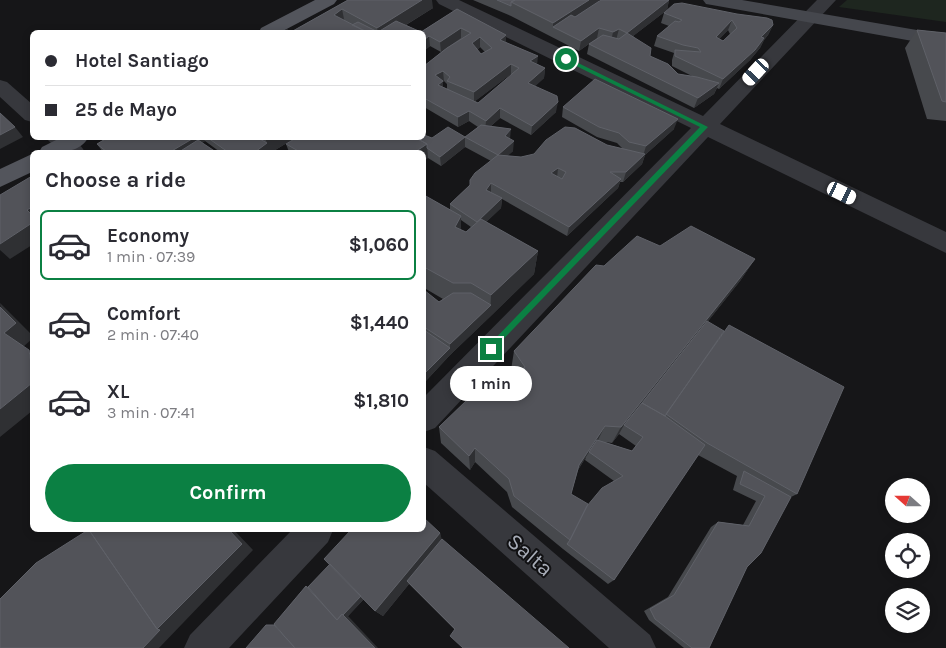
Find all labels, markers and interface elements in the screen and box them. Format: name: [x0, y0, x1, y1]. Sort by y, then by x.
route start: [555, 48, 577, 70]
text: Hotel Santiago: [75, 50, 209, 72]
car: [740, 56, 771, 88]
text: 25 de Mayo: [75, 99, 177, 121]
text: Choose a ride: [45, 167, 186, 193]
car: [825, 180, 858, 206]
icon: car: [47, 223, 92, 268]
text: Economy: [107, 225, 189, 247]
text: $1,060: [349, 234, 409, 256]
text: 1 min · 07:39: [107, 247, 195, 266]
icon: car: [47, 301, 92, 346]
text: Comfort: [107, 303, 181, 325]
text: $1,440: [350, 312, 409, 334]
text: 2 min · 07:40: [107, 325, 199, 344]
route end: [480, 338, 502, 360]
callout: 1 min: [450, 366, 532, 402]
text: 1 min: [471, 374, 511, 393]
icon: car: [47, 379, 92, 424]
text: XL: [107, 381, 129, 403]
text: $1,810: [353, 390, 409, 412]
text: 3 min · 07:41: [107, 403, 195, 422]
button: Confirm: [45, 464, 411, 522]
north arrow: [885, 478, 930, 522]
map controls: [885, 478, 930, 633]
street label: Salta: [502, 528, 558, 582]
button: locate: [885, 533, 930, 578]
button: layers: [885, 588, 930, 633]

